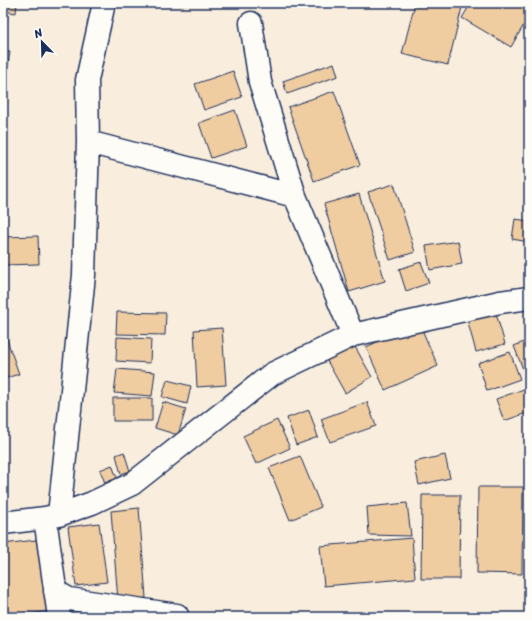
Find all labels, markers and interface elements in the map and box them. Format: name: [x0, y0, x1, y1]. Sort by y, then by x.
north arrow: [22, 22, 62, 62]
text: N: [30, 23, 46, 44]

